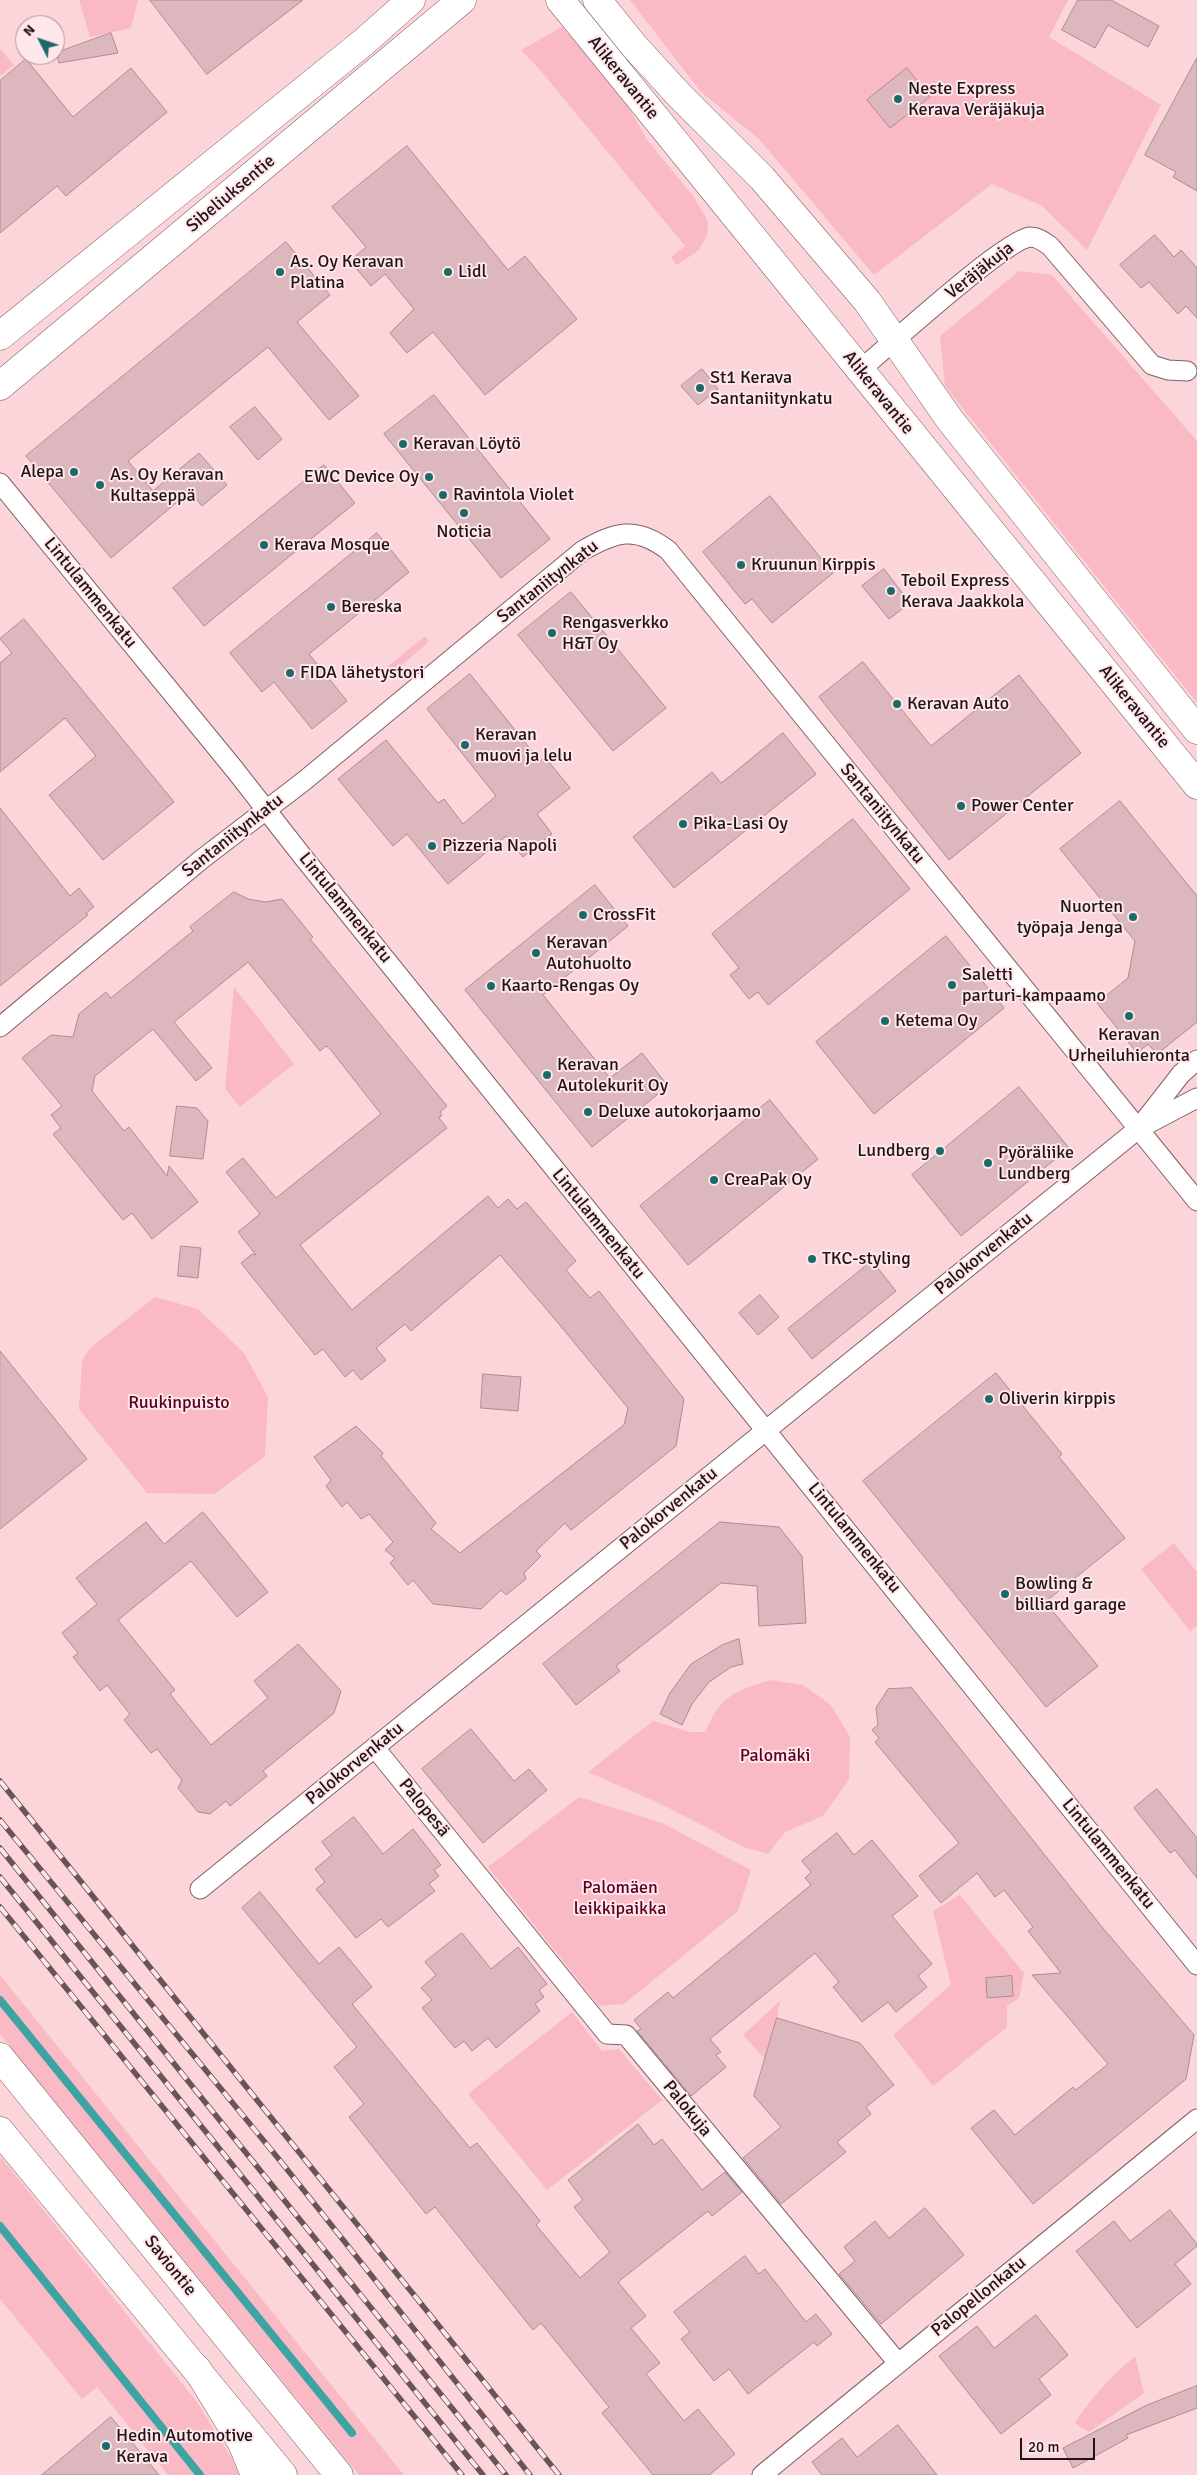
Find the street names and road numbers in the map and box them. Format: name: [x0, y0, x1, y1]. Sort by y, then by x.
street label: Alikeravantie: [583, 32, 663, 124]
street label: Sibeliuksentie: [182, 151, 280, 237]
street label: Veräjäkuja: [941, 238, 1019, 304]
street label: Alikeravantie: [838, 347, 918, 439]
street label: Lintulammenkatu: [39, 533, 141, 653]
street label: Santaniitynkatu: [493, 536, 603, 628]
street label: Alikeravantie: [1094, 661, 1174, 753]
street label: Santaniitynkatu: [835, 760, 929, 868]
street label: Santaniitynkatu: [178, 790, 288, 882]
street label: Lintulammenkatu: [294, 848, 396, 968]
street label: Lintulammenkatu: [547, 1164, 649, 1284]
street label: Palokorvenkatu: [931, 1208, 1037, 1300]
street label: Palokorvenkatu: [616, 1463, 722, 1555]
street label: Lintulammenkatu: [803, 1478, 905, 1598]
street label: Palokorvenkatu: [302, 1718, 408, 1810]
street label: Palopesä: [394, 1774, 454, 1842]
street label: Lintulammenkatu: [1057, 1794, 1159, 1914]
street label: Palokuja: [658, 2077, 716, 2141]
street label: Saviontie: [139, 2232, 201, 2300]
street label: Palopellonkatu: [927, 2252, 1031, 2342]

